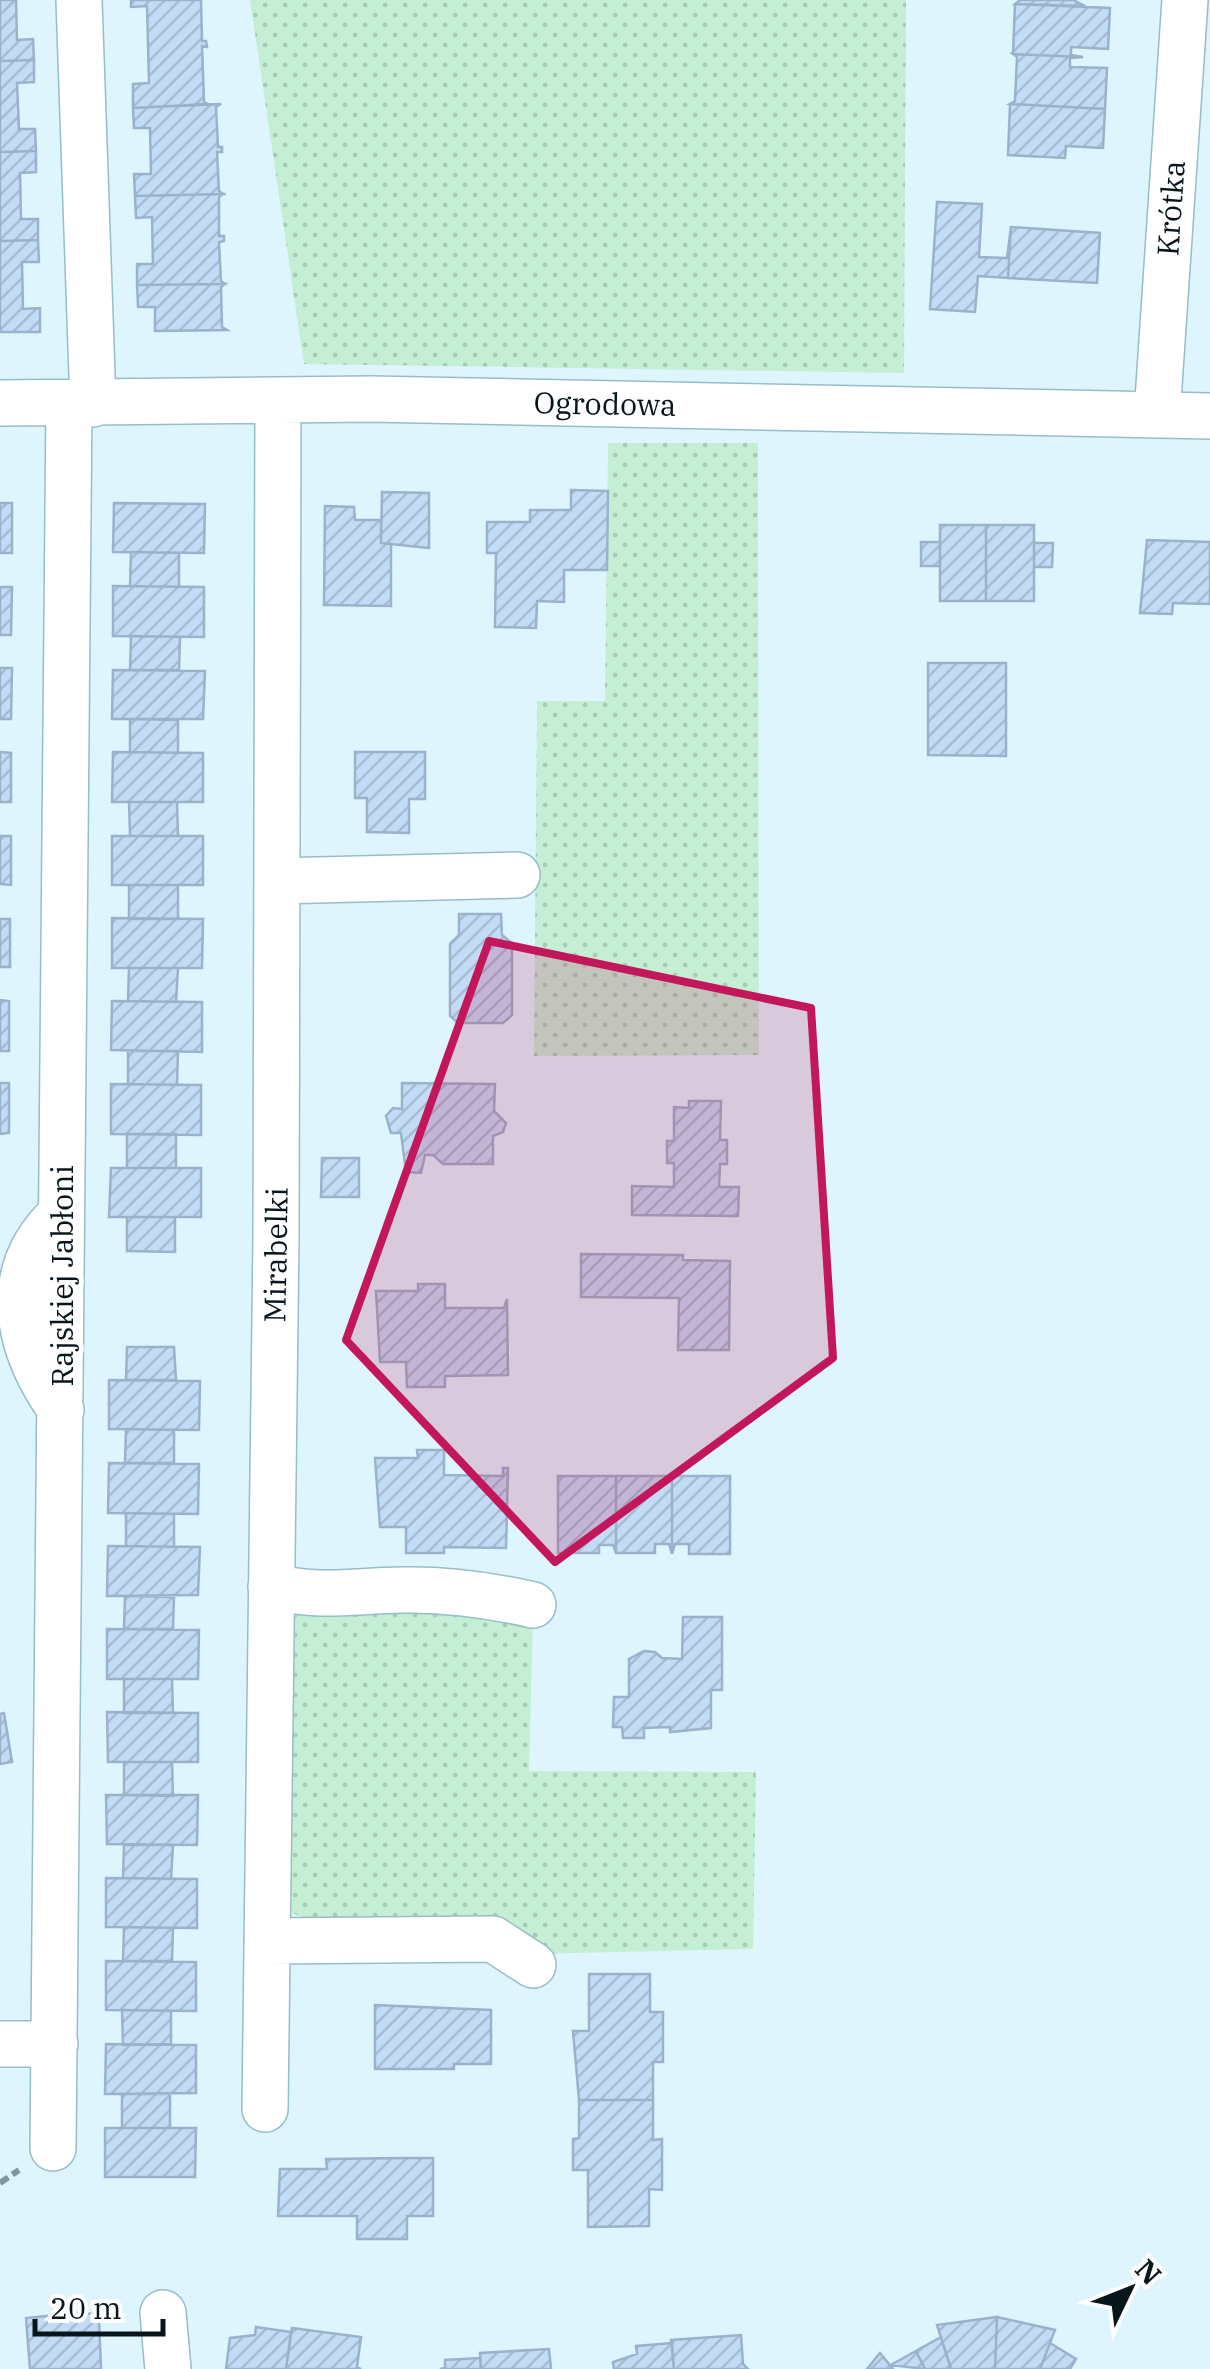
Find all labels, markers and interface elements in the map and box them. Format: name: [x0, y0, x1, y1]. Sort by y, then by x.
street label: Krótka: [1147, 159, 1193, 257]
street label: Ogrodowa: [533, 382, 677, 424]
street label: Rajskiej Jabłoni: [42, 1165, 81, 1387]
street label: Mirabelki: [254, 1187, 296, 1323]
north arrow: [1080, 2239, 1180, 2339]
text: N: [1128, 2251, 1170, 2292]
scale bar: [35, 2274, 162, 2336]
text: 20 m: [50, 2288, 122, 2327]

